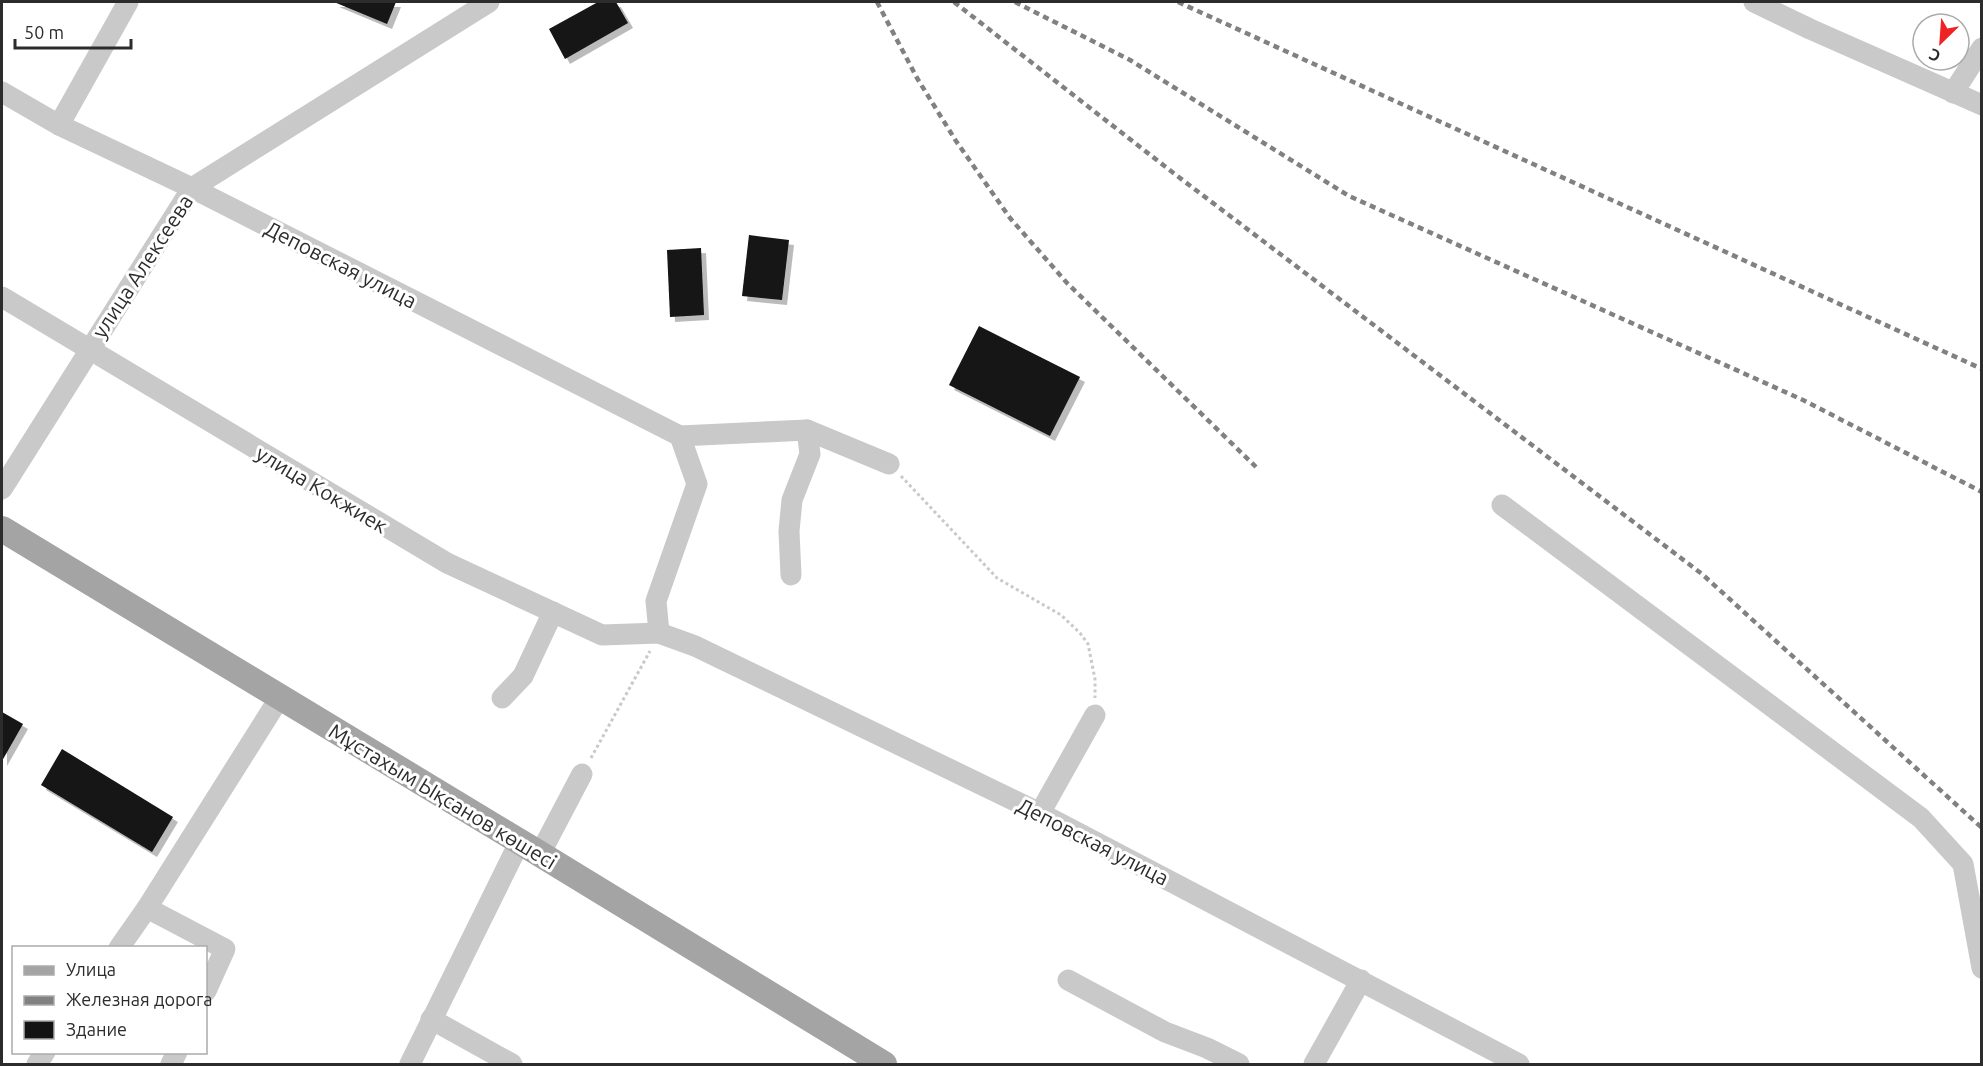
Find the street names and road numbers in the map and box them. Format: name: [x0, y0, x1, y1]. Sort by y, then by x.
street label: улица Алексеева: [87, 190, 197, 342]
street label: Деповская улица: [261, 215, 421, 313]
street label: улица Кокжиек: [252, 440, 392, 538]
street label: Мұстахым Ықсанов көшесі: [325, 718, 561, 874]
street label: Деповская улица: [1013, 792, 1173, 890]

